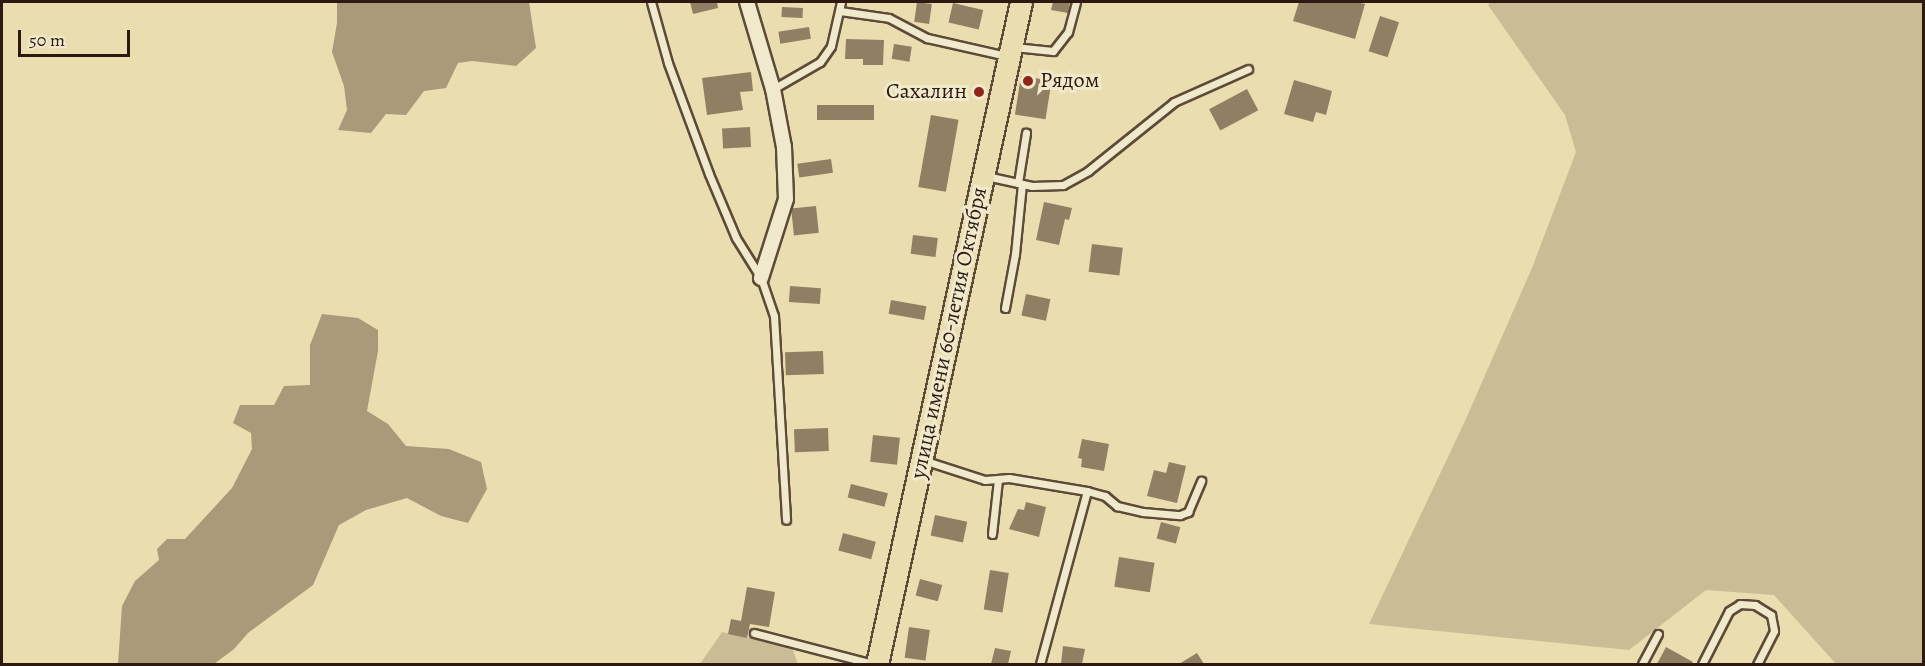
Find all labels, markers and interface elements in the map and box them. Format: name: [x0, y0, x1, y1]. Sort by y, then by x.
scale bar: [21, 18, 134, 56]
text: 50 m: [29, 28, 65, 52]
place label: Рядом: [1040, 68, 1099, 94]
marker: Рядом: [1021, 74, 1035, 88]
place label: Сахалин: [886, 79, 967, 105]
marker: Сахалин: [972, 85, 986, 99]
street label: улица имени 60-летия Октября: [905, 185, 993, 481]

